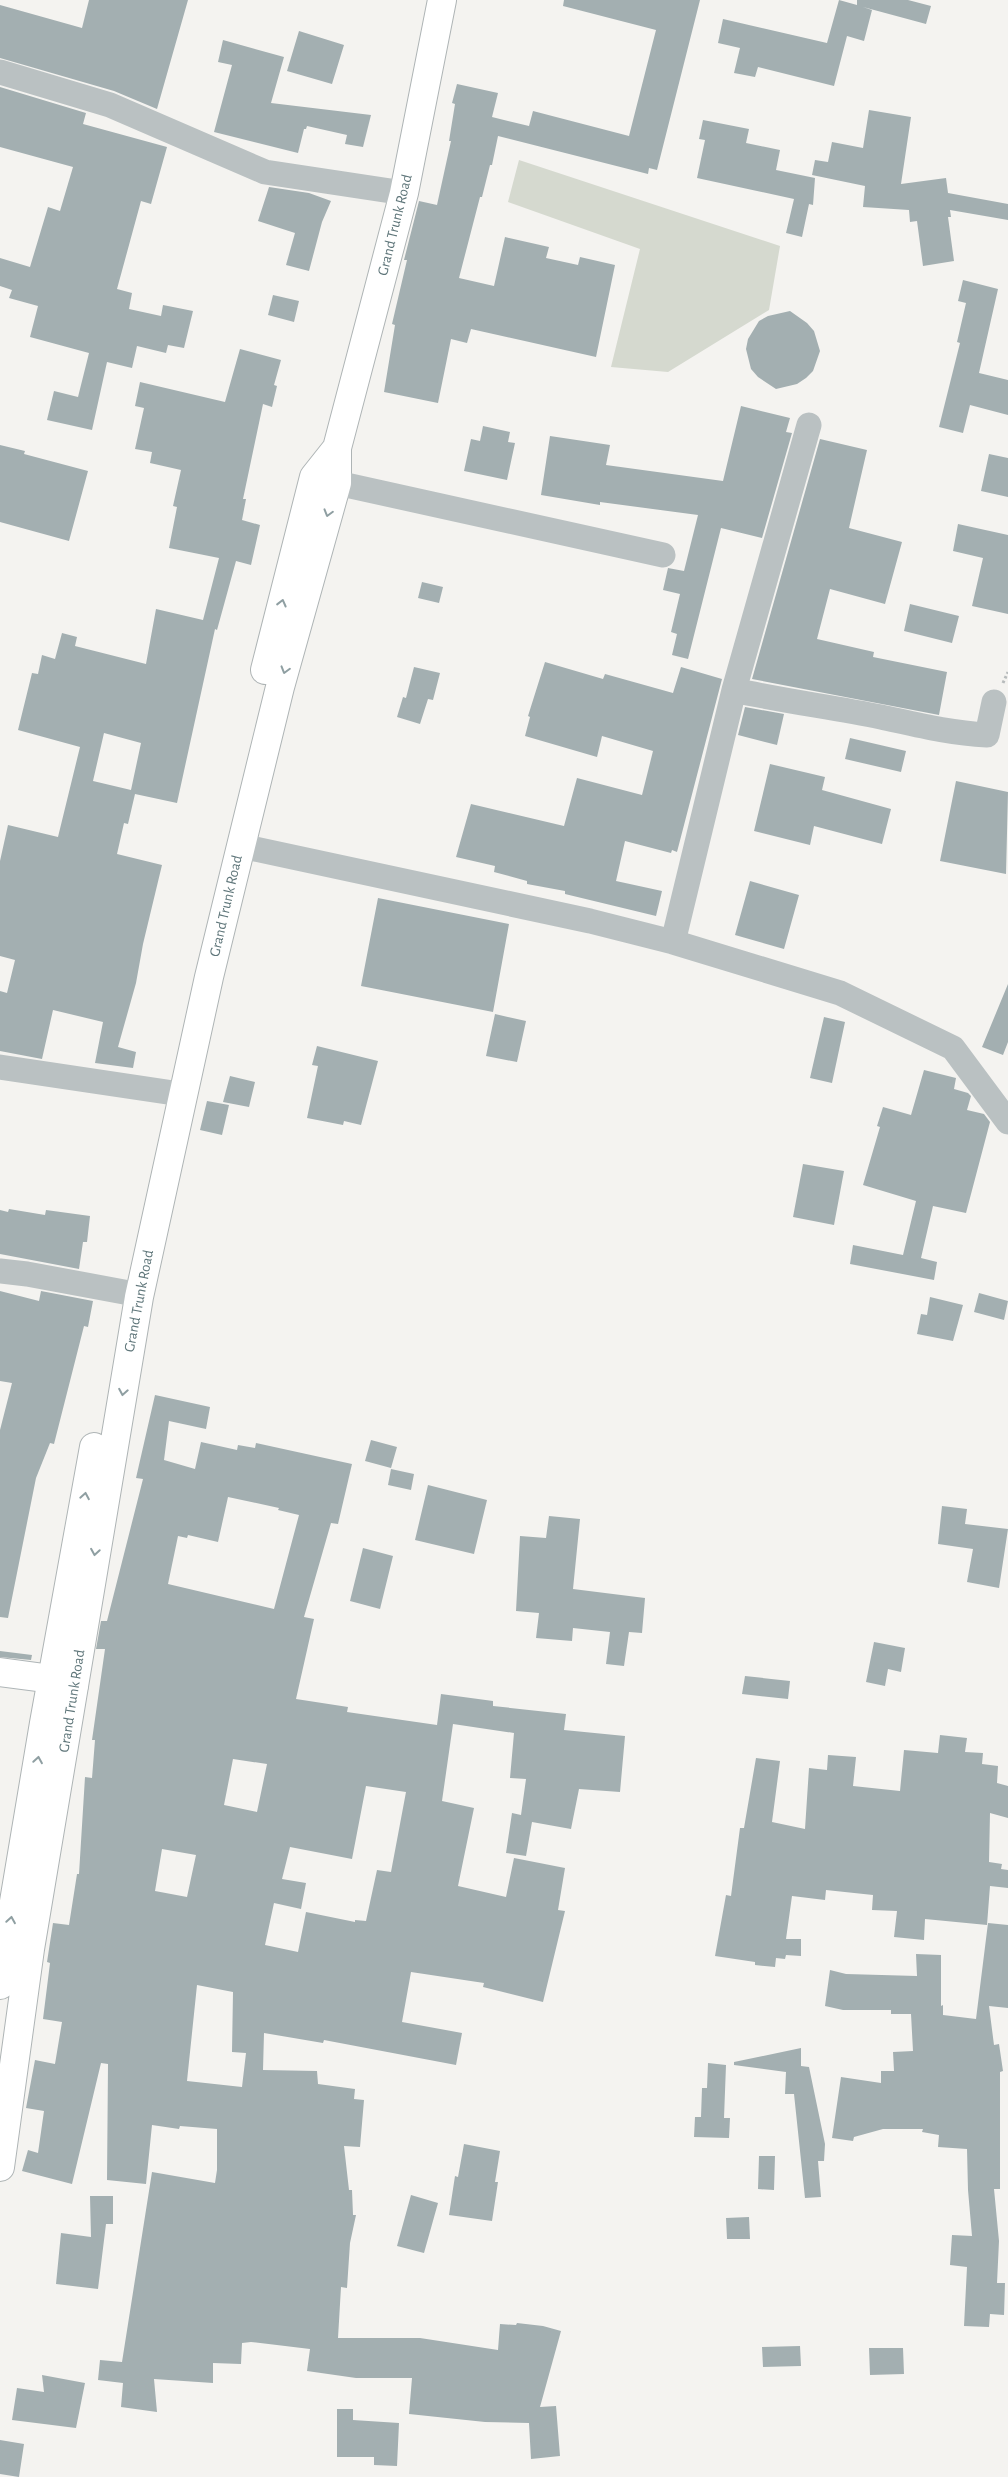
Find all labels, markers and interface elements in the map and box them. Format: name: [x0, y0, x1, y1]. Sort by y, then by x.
street label: Grand Trunk Road: [375, 173, 415, 277]
one-way arrow: [324, 509, 334, 517]
one-way arrow: [277, 600, 287, 608]
one-way arrow: [280, 665, 290, 673]
street label: Grand Trunk Road: [207, 854, 245, 958]
street label: Grand Trunk Road: [122, 1248, 156, 1353]
one-way arrow: [118, 1387, 128, 1396]
one-way arrow: [80, 1492, 90, 1501]
one-way arrow: [91, 1547, 101, 1556]
street label: Grand Trunk Road: [56, 1648, 88, 1753]
one-way arrow: [32, 1755, 42, 1764]
one-way arrow: [5, 1915, 15, 1924]

